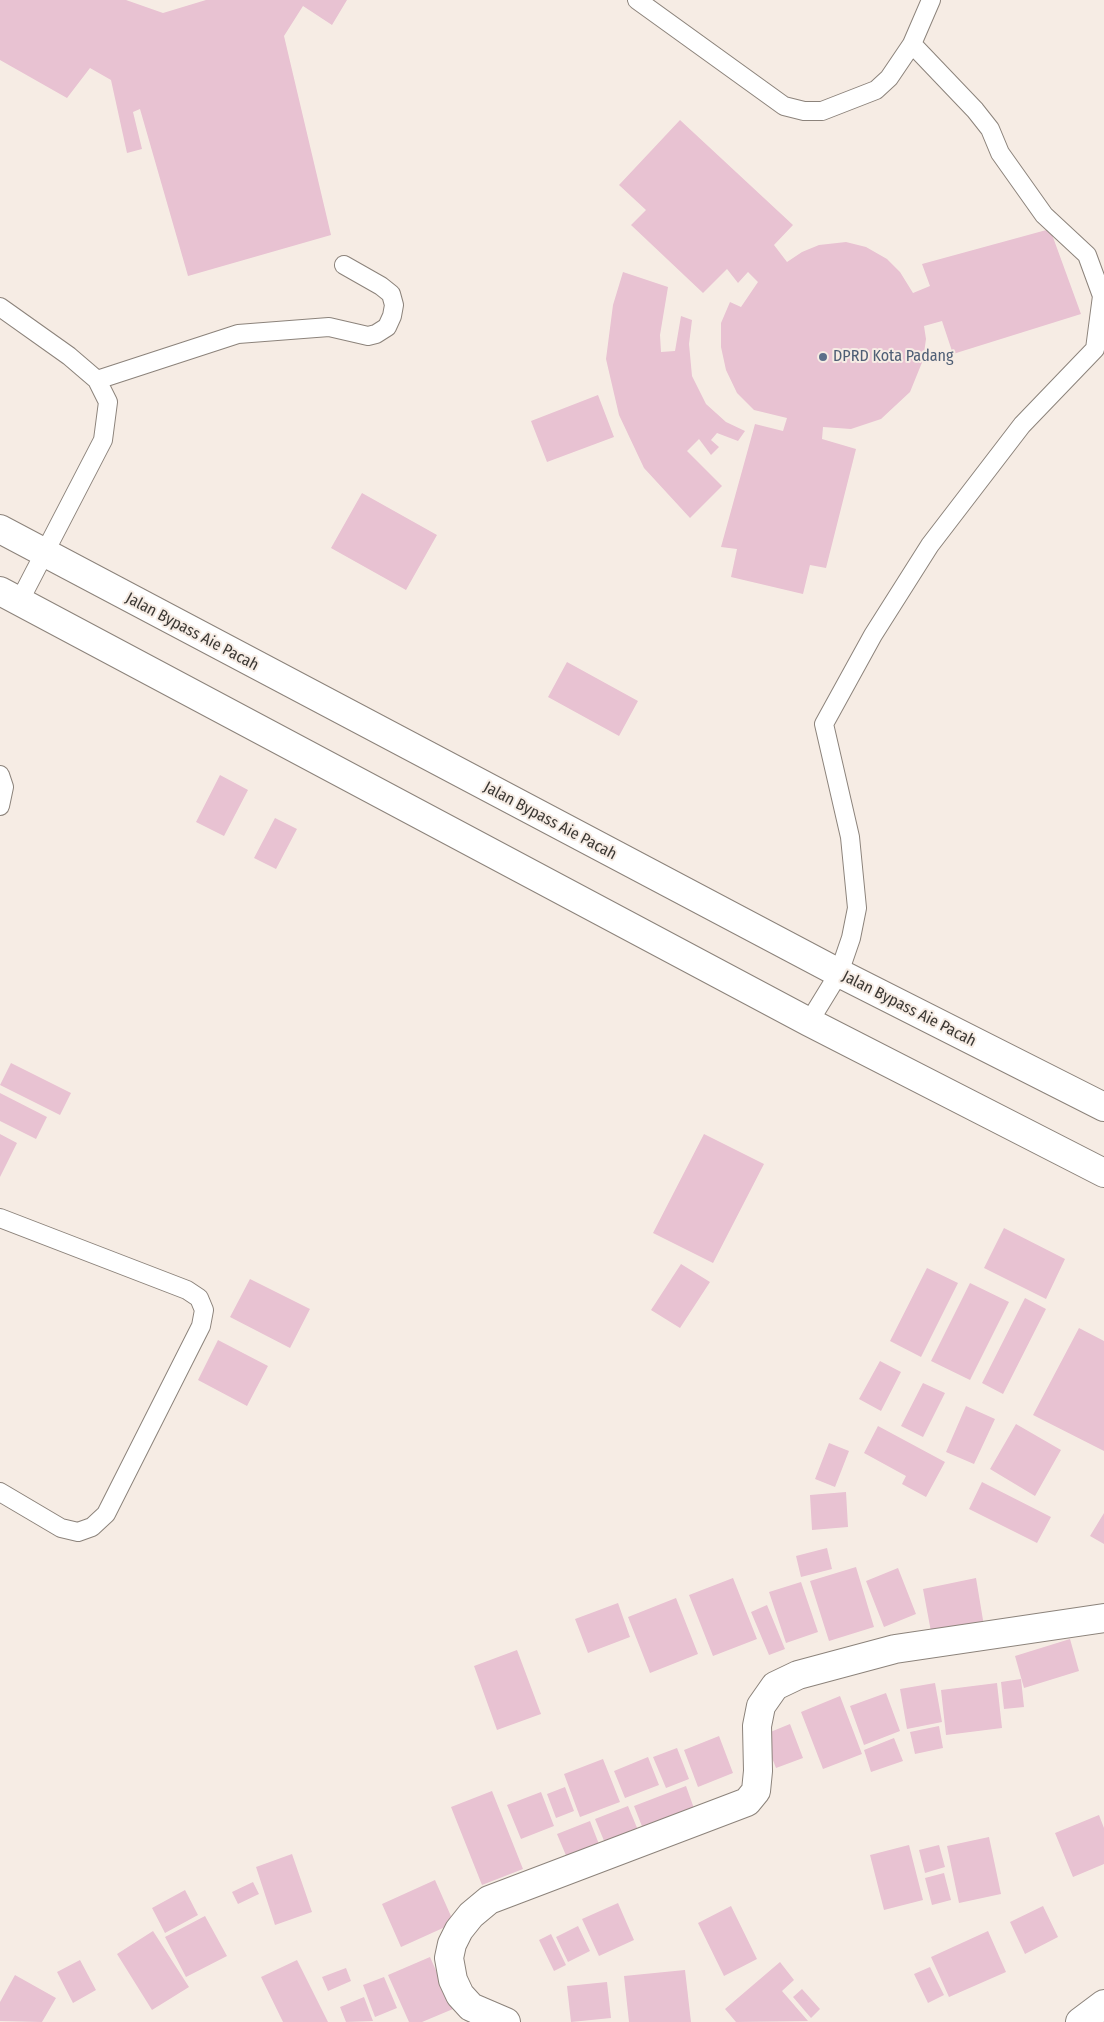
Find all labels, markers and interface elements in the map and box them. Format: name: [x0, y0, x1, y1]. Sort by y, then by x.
place label: DPRD Kota Padang: [833, 347, 954, 367]
marker: DPRD Kota Padang: [817, 351, 829, 363]
street label: Jalan Bypass Aie Pacah: [122, 589, 262, 675]
street label: Jalan Bypass Aie Pacah: [480, 778, 620, 864]
street label: Jalan Bypass Aie Pacah: [839, 967, 979, 1051]

